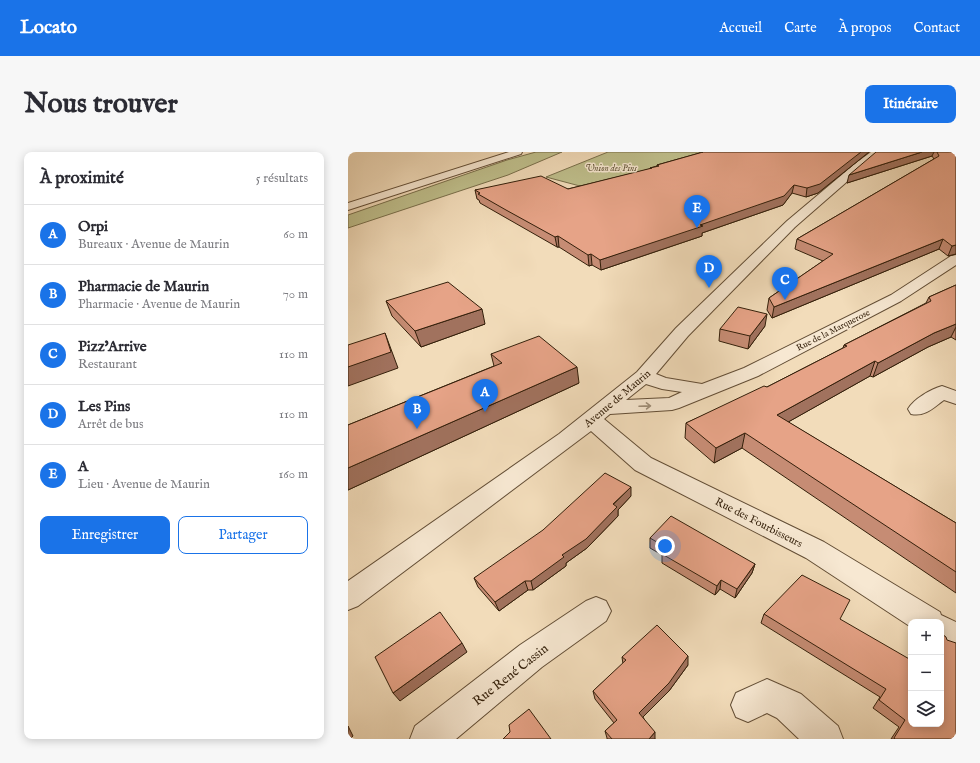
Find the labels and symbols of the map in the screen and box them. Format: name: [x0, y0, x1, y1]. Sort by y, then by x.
park label: Union des Pins: [585, 163, 637, 174]
pin: E: [684, 195, 710, 228]
pin: D: [696, 255, 722, 288]
pin: C: [772, 267, 798, 300]
street label: Rue de la Marquerose: [795, 307, 872, 354]
street label: Avenue de Maurin: [581, 367, 654, 431]
pin: A: [472, 379, 498, 412]
pin: B: [404, 396, 430, 429]
one-way arrow: [638, 403, 651, 410]
street label: Rue des Fourbisseurs: [712, 495, 805, 551]
your location: [655, 536, 675, 556]
street label: Rue René Cassin: [470, 640, 552, 710]

